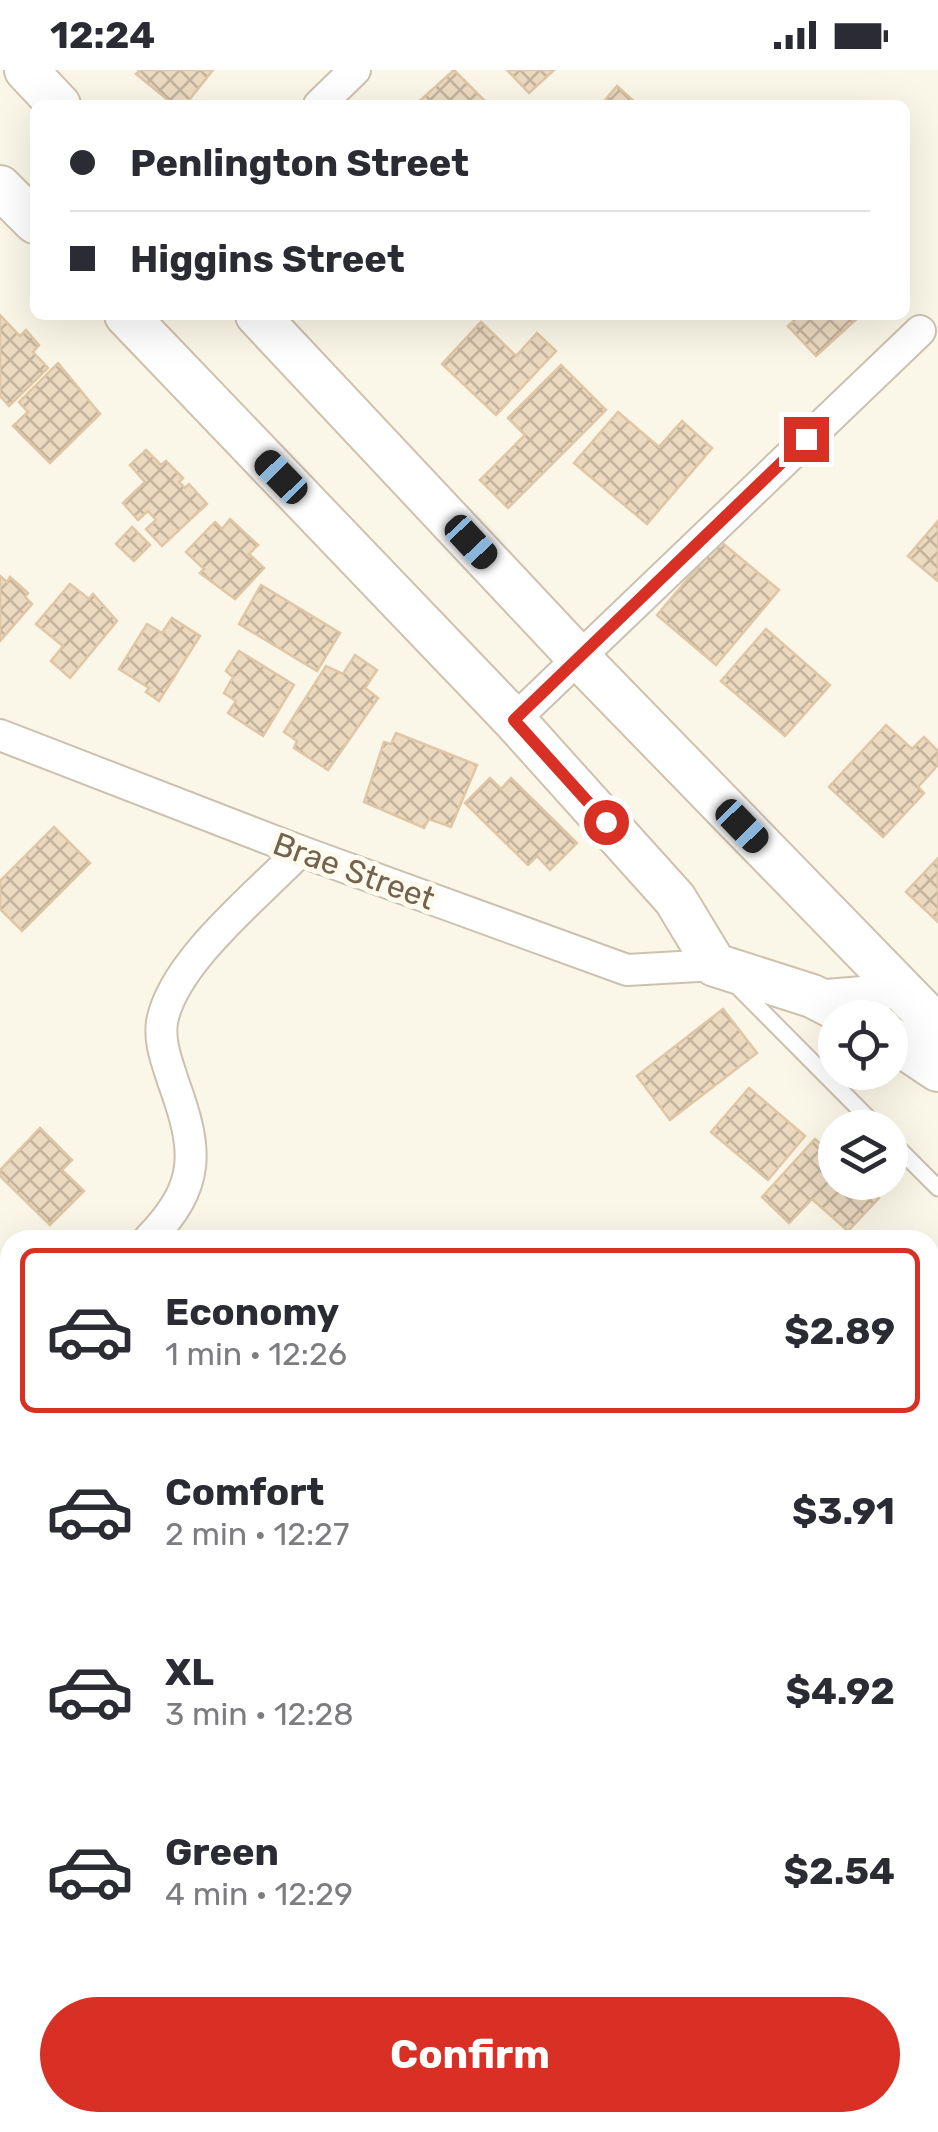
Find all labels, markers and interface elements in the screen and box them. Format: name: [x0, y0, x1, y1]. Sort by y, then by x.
text: 12:24: [50, 12, 155, 58]
text: Penlington Street: [130, 140, 469, 186]
text: Higgins Street: [130, 236, 405, 282]
route end: [784, 417, 829, 462]
car: [249, 445, 313, 509]
car: [440, 510, 502, 574]
car: [710, 794, 774, 858]
route start: [584, 800, 629, 845]
street label: Brae Street: [268, 824, 440, 918]
map controls: [818, 1000, 908, 1200]
button: locate: [818, 1000, 908, 1090]
button: layers: [818, 1110, 908, 1200]
icon: car: [45, 1286, 135, 1376]
text: Economy: [165, 1289, 339, 1335]
text: $2.89: [784, 1308, 895, 1354]
text: 1 min · 12:26: [165, 1335, 347, 1373]
icon: car: [45, 1466, 135, 1556]
text: Comfort: [165, 1469, 324, 1515]
text: $3.91: [792, 1488, 895, 1534]
text: 2 min · 12:27: [165, 1515, 349, 1553]
icon: car: [45, 1646, 135, 1736]
text: XL: [165, 1649, 214, 1695]
text: $4.92: [786, 1668, 895, 1714]
text: 3 min · 12:28: [165, 1695, 354, 1733]
icon: car: [45, 1826, 135, 1916]
text: Green: [165, 1829, 279, 1875]
text: $2.54: [784, 1848, 895, 1894]
text: 4 min · 12:29: [165, 1875, 353, 1913]
button: Confirm: [40, 1997, 900, 2112]

